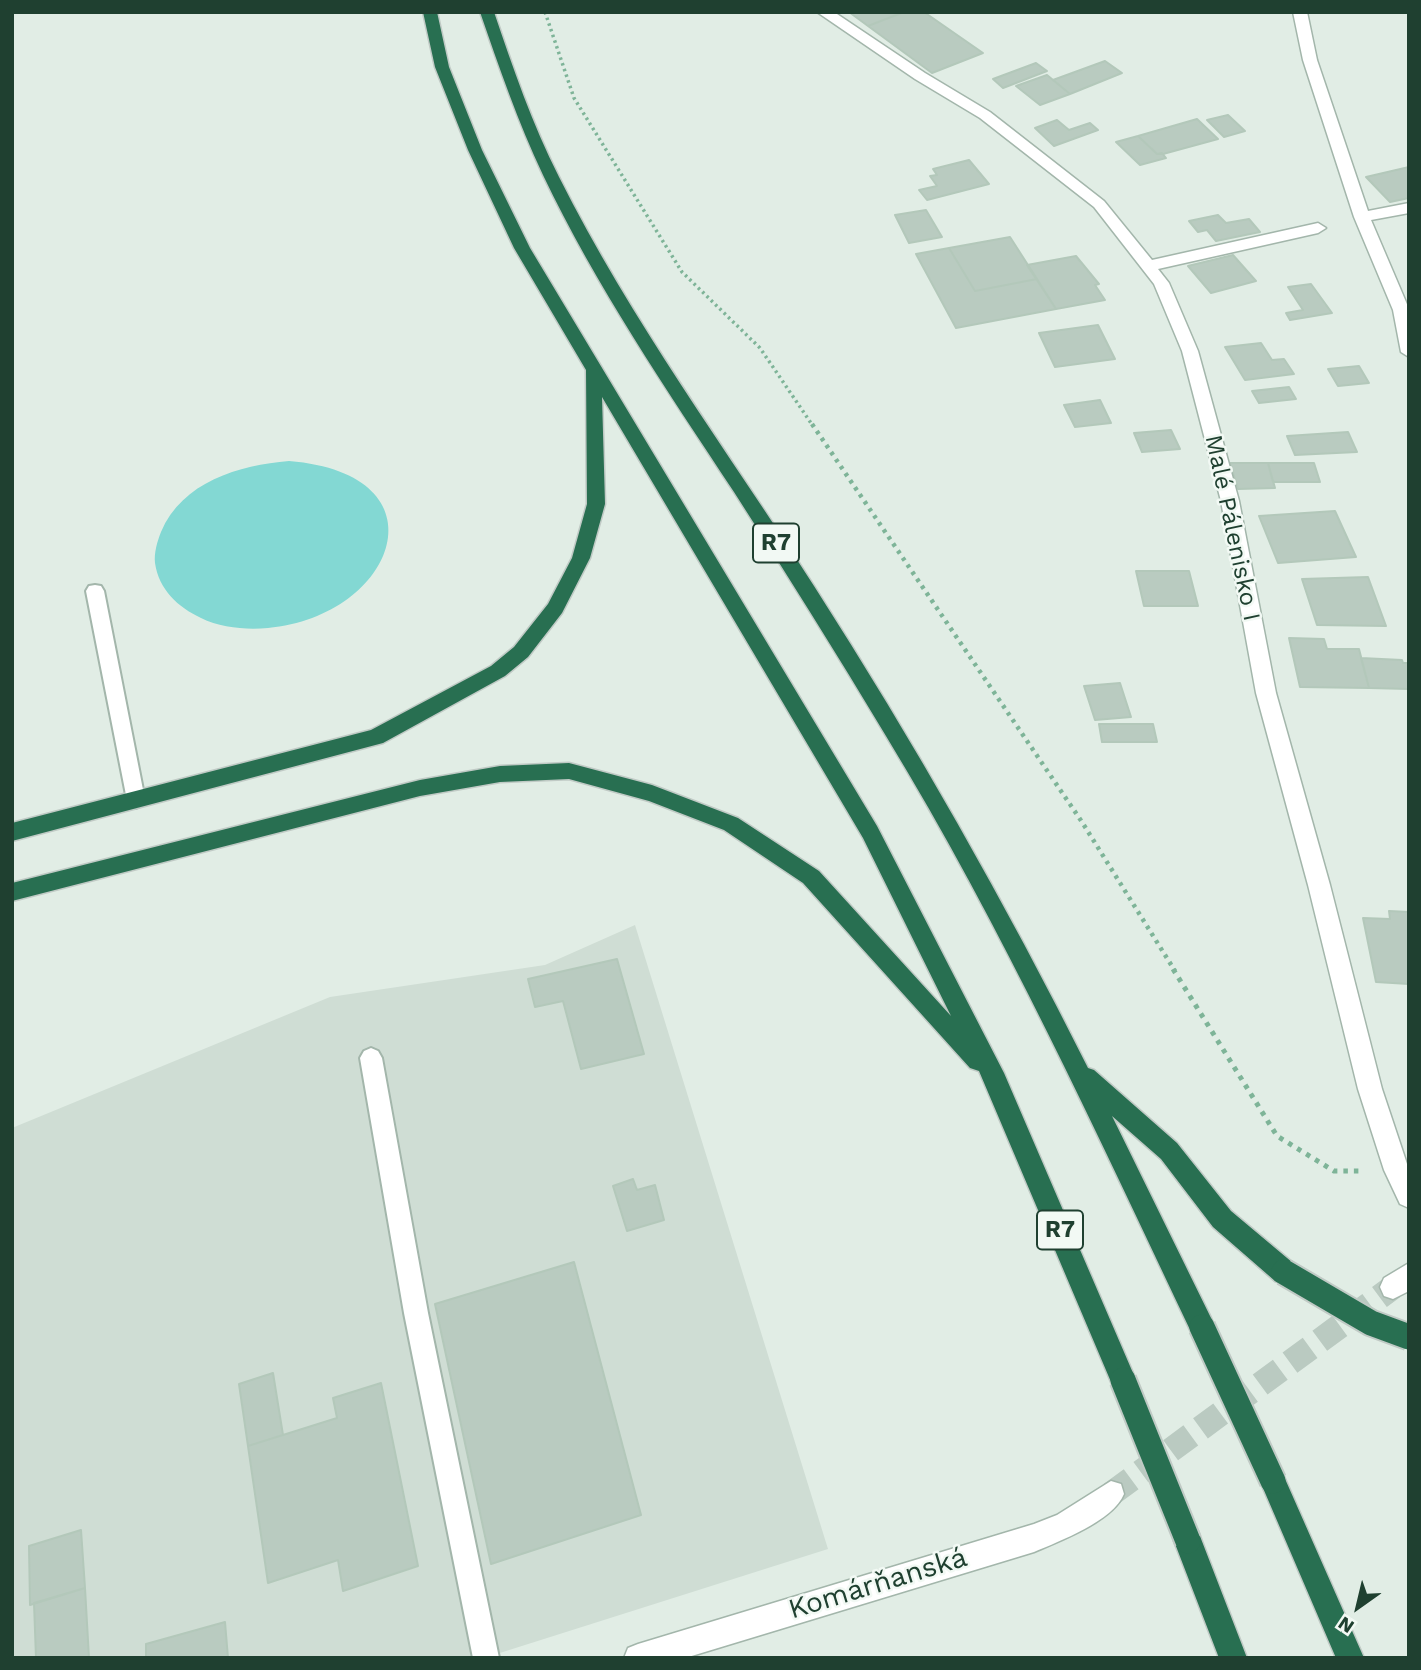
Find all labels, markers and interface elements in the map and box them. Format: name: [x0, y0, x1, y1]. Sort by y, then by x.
street label: Malé Pálenisko I: [1198, 432, 1266, 624]
road number: R7: [753, 524, 799, 562]
road number: R7: [1037, 1210, 1083, 1250]
street label: Komárňanská: [785, 1541, 971, 1627]
north arrow: [1323, 1572, 1393, 1642]
text: N: [1334, 1611, 1358, 1638]

